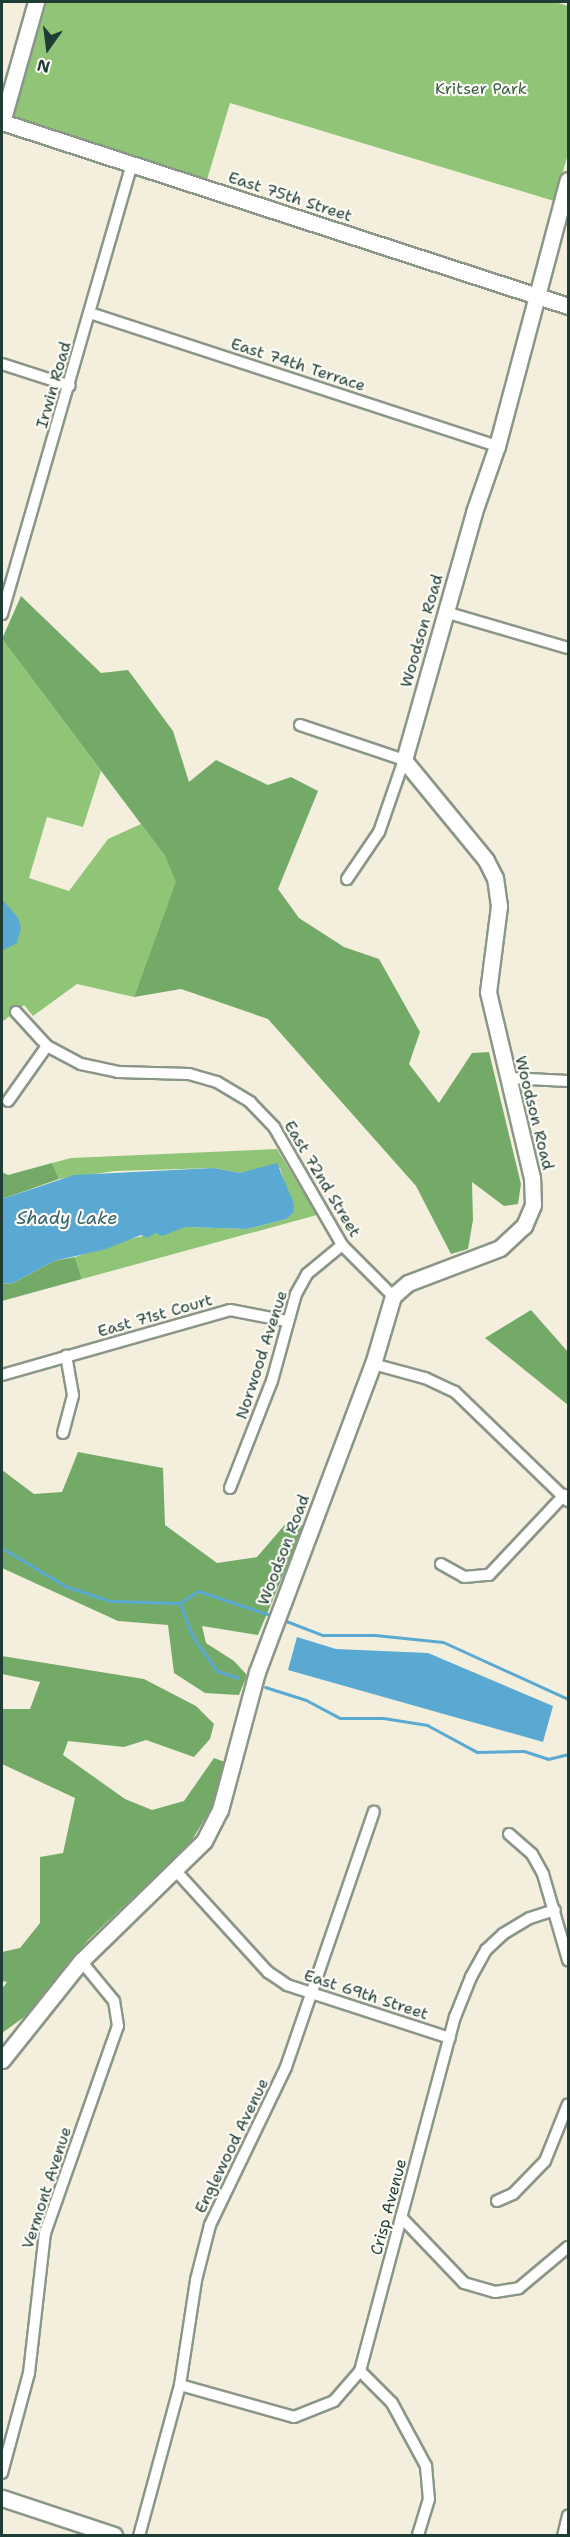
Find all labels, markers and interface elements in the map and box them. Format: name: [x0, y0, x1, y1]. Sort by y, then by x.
north arrow: [18, 18, 78, 78]
text: N: [35, 54, 52, 78]
park label: Kritser Park: [435, 79, 527, 99]
street label: East 75th Street: [226, 168, 354, 226]
street label: East 74th Terrace: [228, 334, 368, 396]
street label: Irwin Road: [32, 339, 76, 431]
street label: Woodson Road: [397, 572, 447, 690]
street label: Woodson Road: [511, 1054, 557, 1172]
street label: East 72nd Street: [280, 1117, 364, 1241]
water label: Shady Lake: [17, 1207, 117, 1229]
street label: Norwood Avenue: [232, 1288, 292, 1422]
street label: East 71st Court: [95, 1290, 215, 1342]
street label: Woodson Road: [254, 1492, 314, 1608]
street label: East 69th Street: [301, 1966, 431, 2024]
street label: Englewood Avenue: [191, 2075, 273, 2217]
street label: Vermont Avenue: [18, 2125, 76, 2251]
street label: Crisp Avenue: [367, 2157, 411, 2257]

